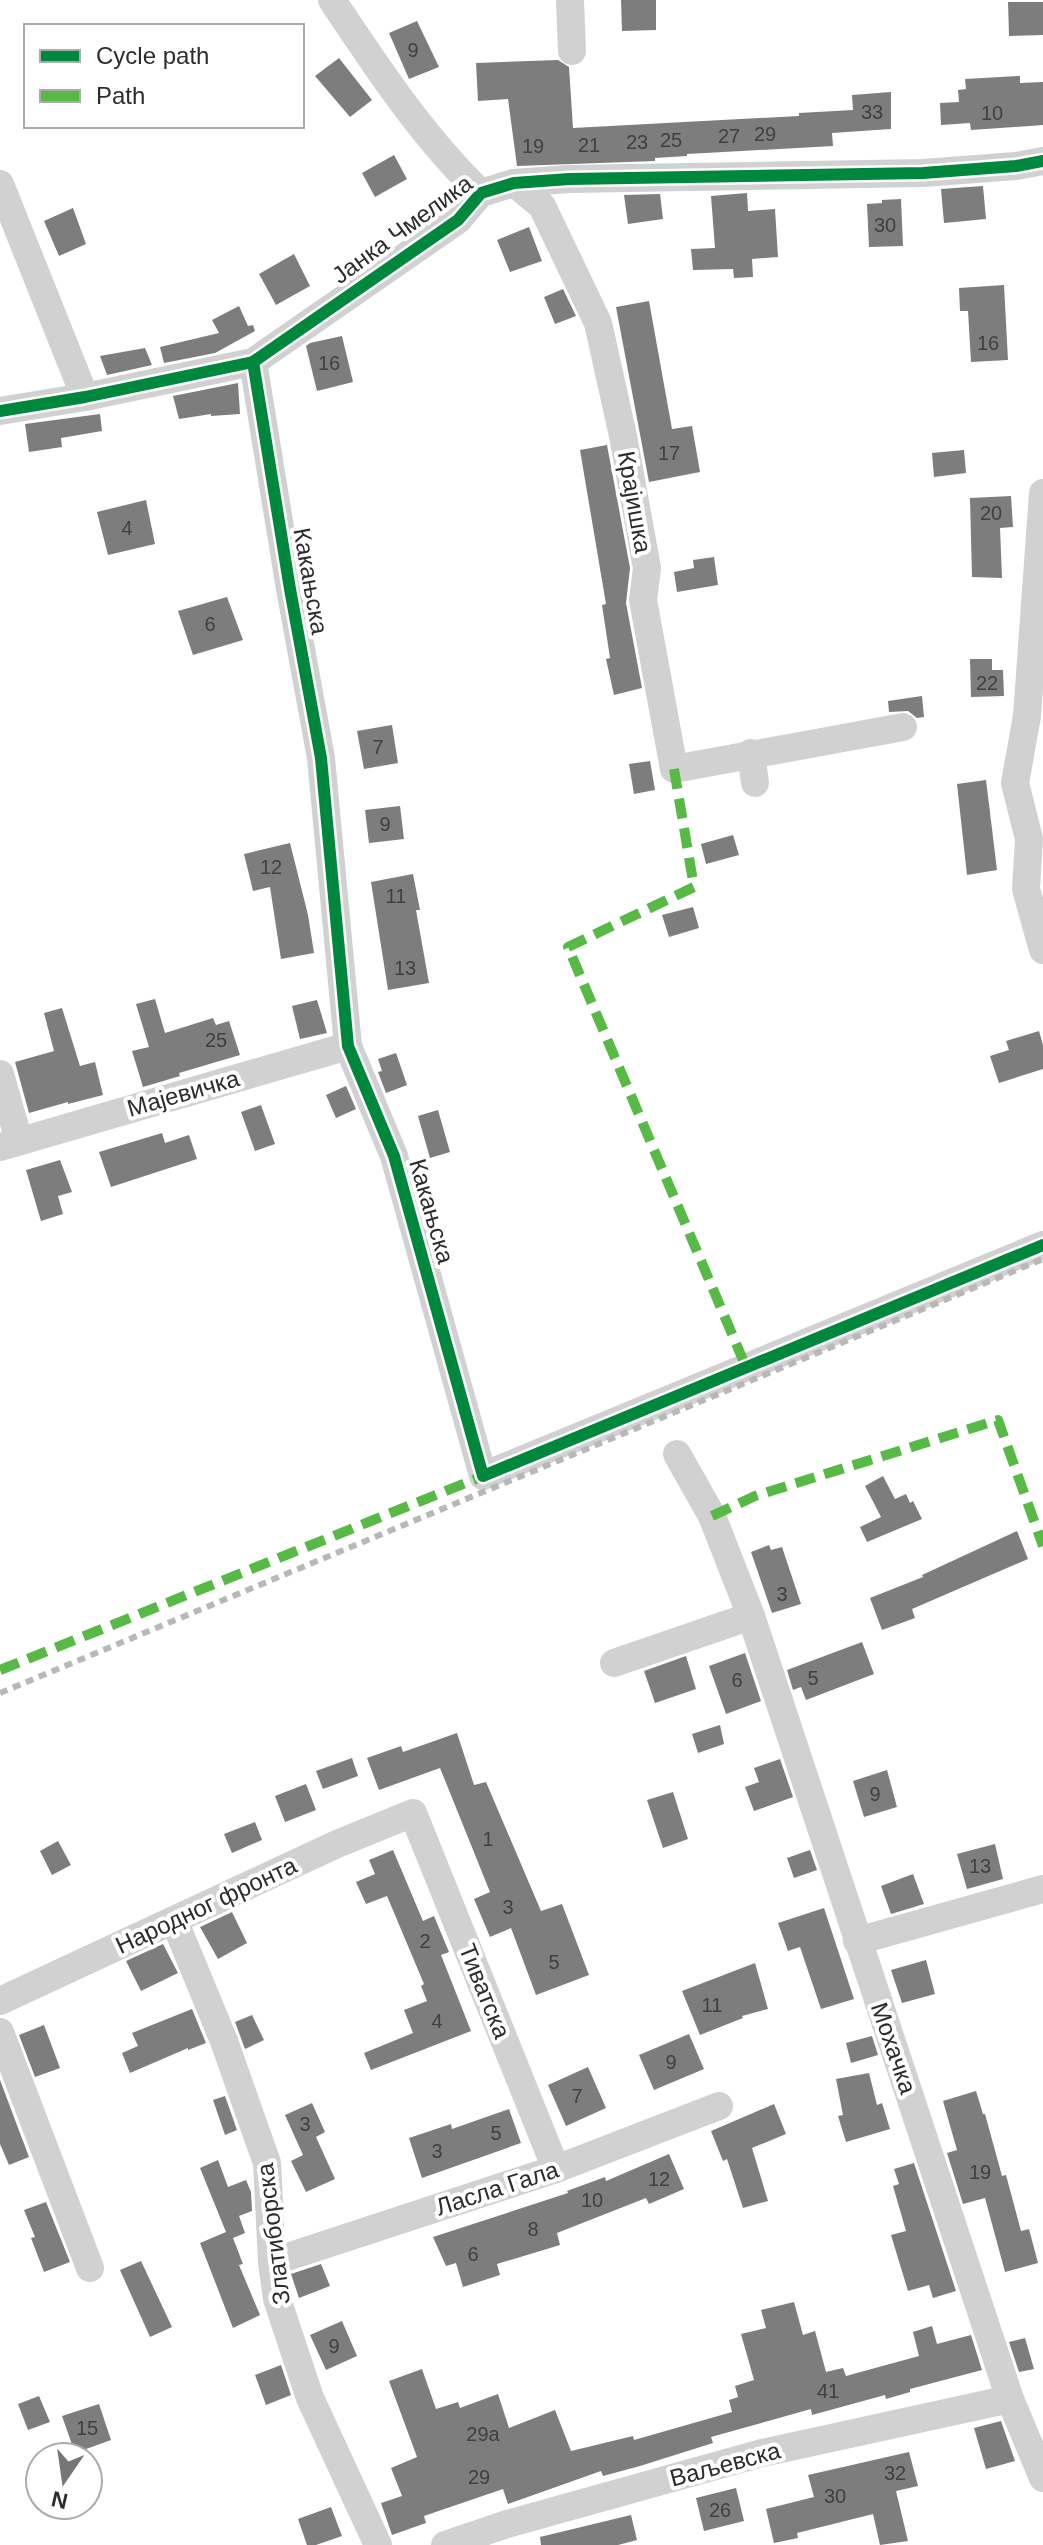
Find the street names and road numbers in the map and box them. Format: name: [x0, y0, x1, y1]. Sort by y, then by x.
street label: Јанка Чмелика: [327, 169, 478, 289]
street label: Крајишка: [613, 449, 657, 556]
street label: Какањска: [288, 526, 334, 637]
street label: Мајевичка: [124, 1064, 243, 1122]
street label: Какањска: [404, 1156, 460, 1267]
street label: Народног фронта: [111, 1851, 301, 1959]
street label: Тиватска: [454, 1940, 516, 2043]
street label: Мохачка: [866, 1999, 922, 2098]
street label: Ласла Гала: [432, 2155, 562, 2221]
street label: Златиборска: [251, 2161, 295, 2306]
street label: Ваљевска: [667, 2436, 784, 2492]

